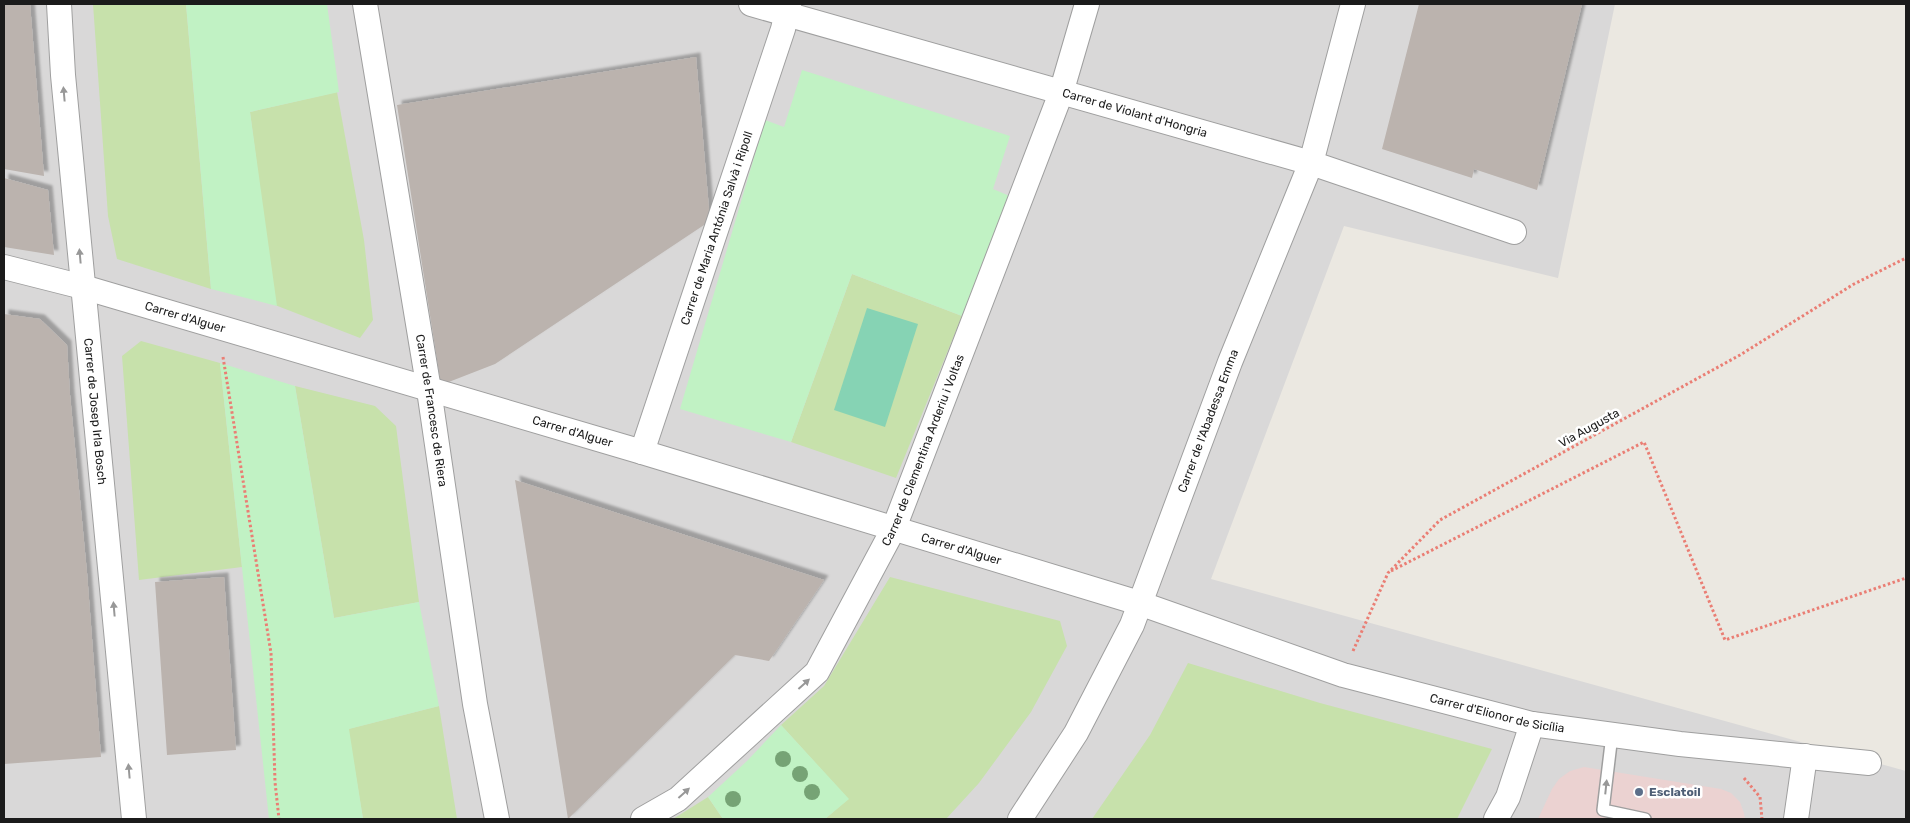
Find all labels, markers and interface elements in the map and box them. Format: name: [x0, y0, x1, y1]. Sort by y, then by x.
one-way arrow: [60, 86, 68, 102]
street label: Carrer de Violant d'Hongria: [1061, 86, 1209, 140]
street label: Carrer de Maria Antónia Salvà i Ripoll: [678, 129, 755, 327]
one-way arrow: [76, 247, 84, 263]
street label: Carrer d'Alguer: [143, 299, 227, 336]
street label: Carrer de Francesc de Riera: [413, 333, 450, 488]
street label: Carrer de Josep Irla Bosch: [81, 337, 109, 485]
street label: Carrer de l'Abadessa Emma: [1175, 347, 1241, 495]
street label: Carrer de Clementina Arderiu i Voltas: [879, 352, 967, 548]
street label: Via Augusta: [1556, 406, 1622, 450]
street label: Carrer d'Alguer: [531, 413, 615, 450]
street label: Carrer d'Alguer: [919, 530, 1004, 568]
one-way arrow: [110, 601, 118, 617]
one-way arrow: [797, 678, 809, 690]
street label: Carrer d'Elionor de Sicília: [1428, 691, 1565, 735]
one-way arrow: [125, 762, 133, 778]
one-way arrow: [1602, 779, 1610, 795]
place label: Esclatoil: [1649, 785, 1701, 799]
marker: Esclatoil: [1633, 786, 1645, 798]
one-way arrow: [678, 787, 690, 799]

